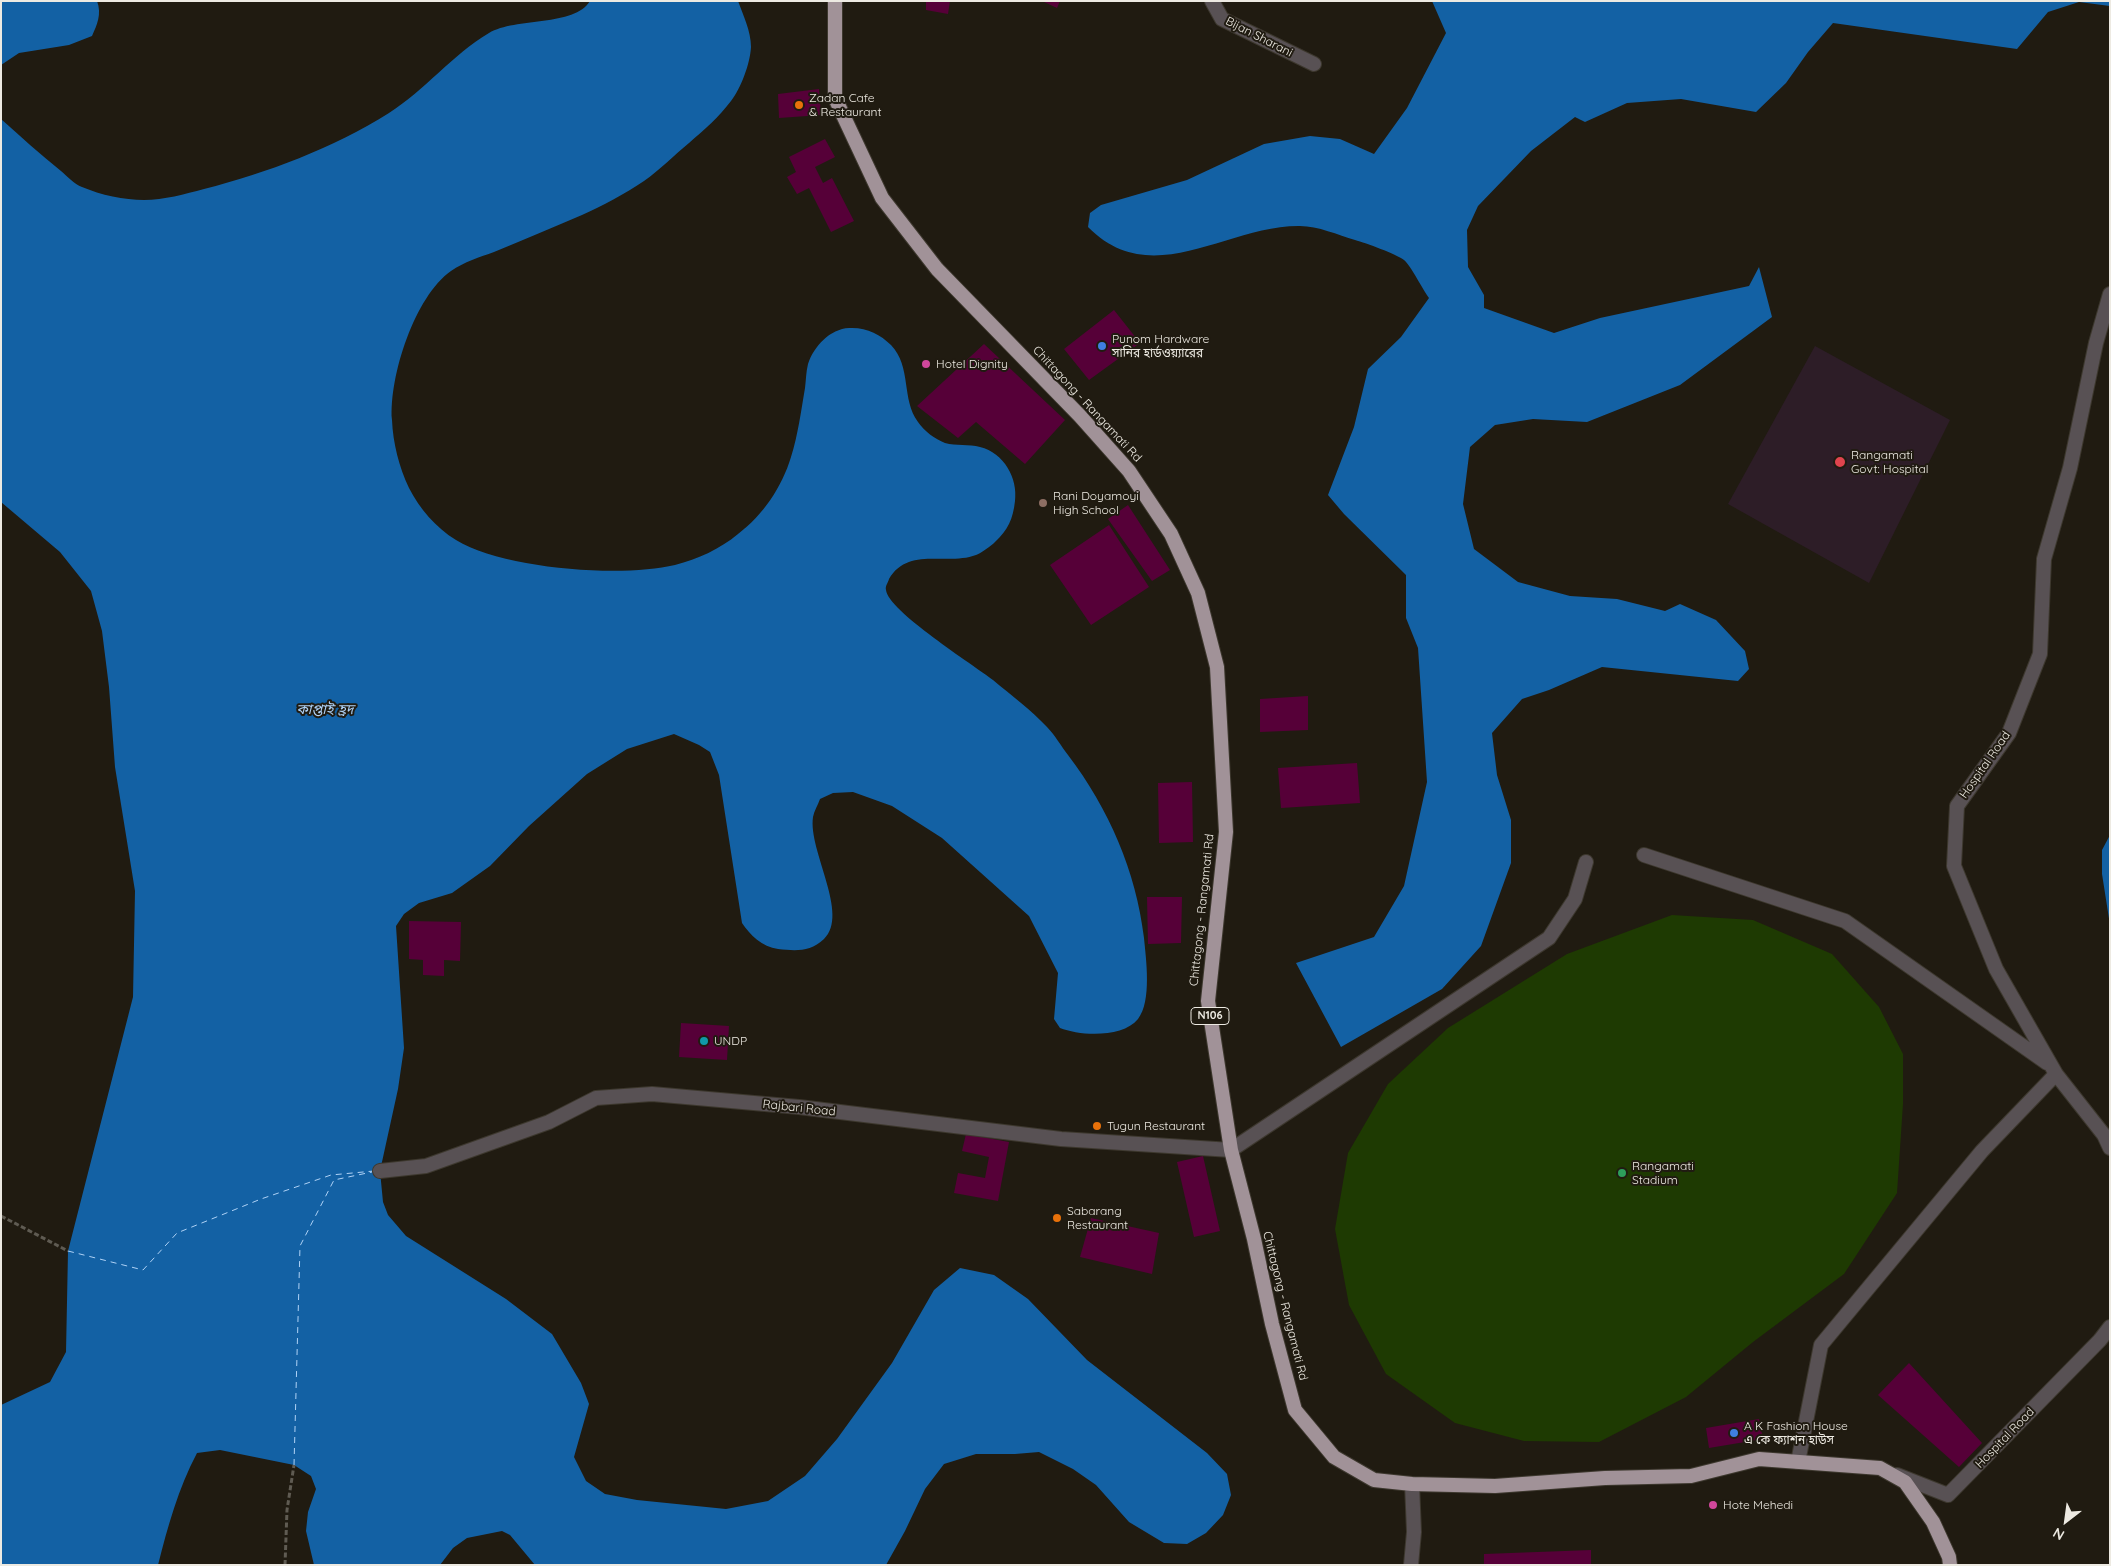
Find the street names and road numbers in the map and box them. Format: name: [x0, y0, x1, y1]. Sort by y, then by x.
street label: Bijan Sharani: [1223, 14, 1295, 60]
street label: Chittagong - Rangamati Rd: [1030, 343, 1144, 465]
street label: Hospital Road: [1957, 729, 2013, 801]
street label: Chittagong - Rangamati Rd: [1187, 833, 1217, 987]
road number: N106: [1191, 1008, 1229, 1024]
street label: Rajbari Road: [762, 1097, 836, 1119]
street label: Chittagong - Rangamati Rd: [1259, 1230, 1311, 1382]
street label: Hospital Road: [1973, 1405, 2037, 1471]

